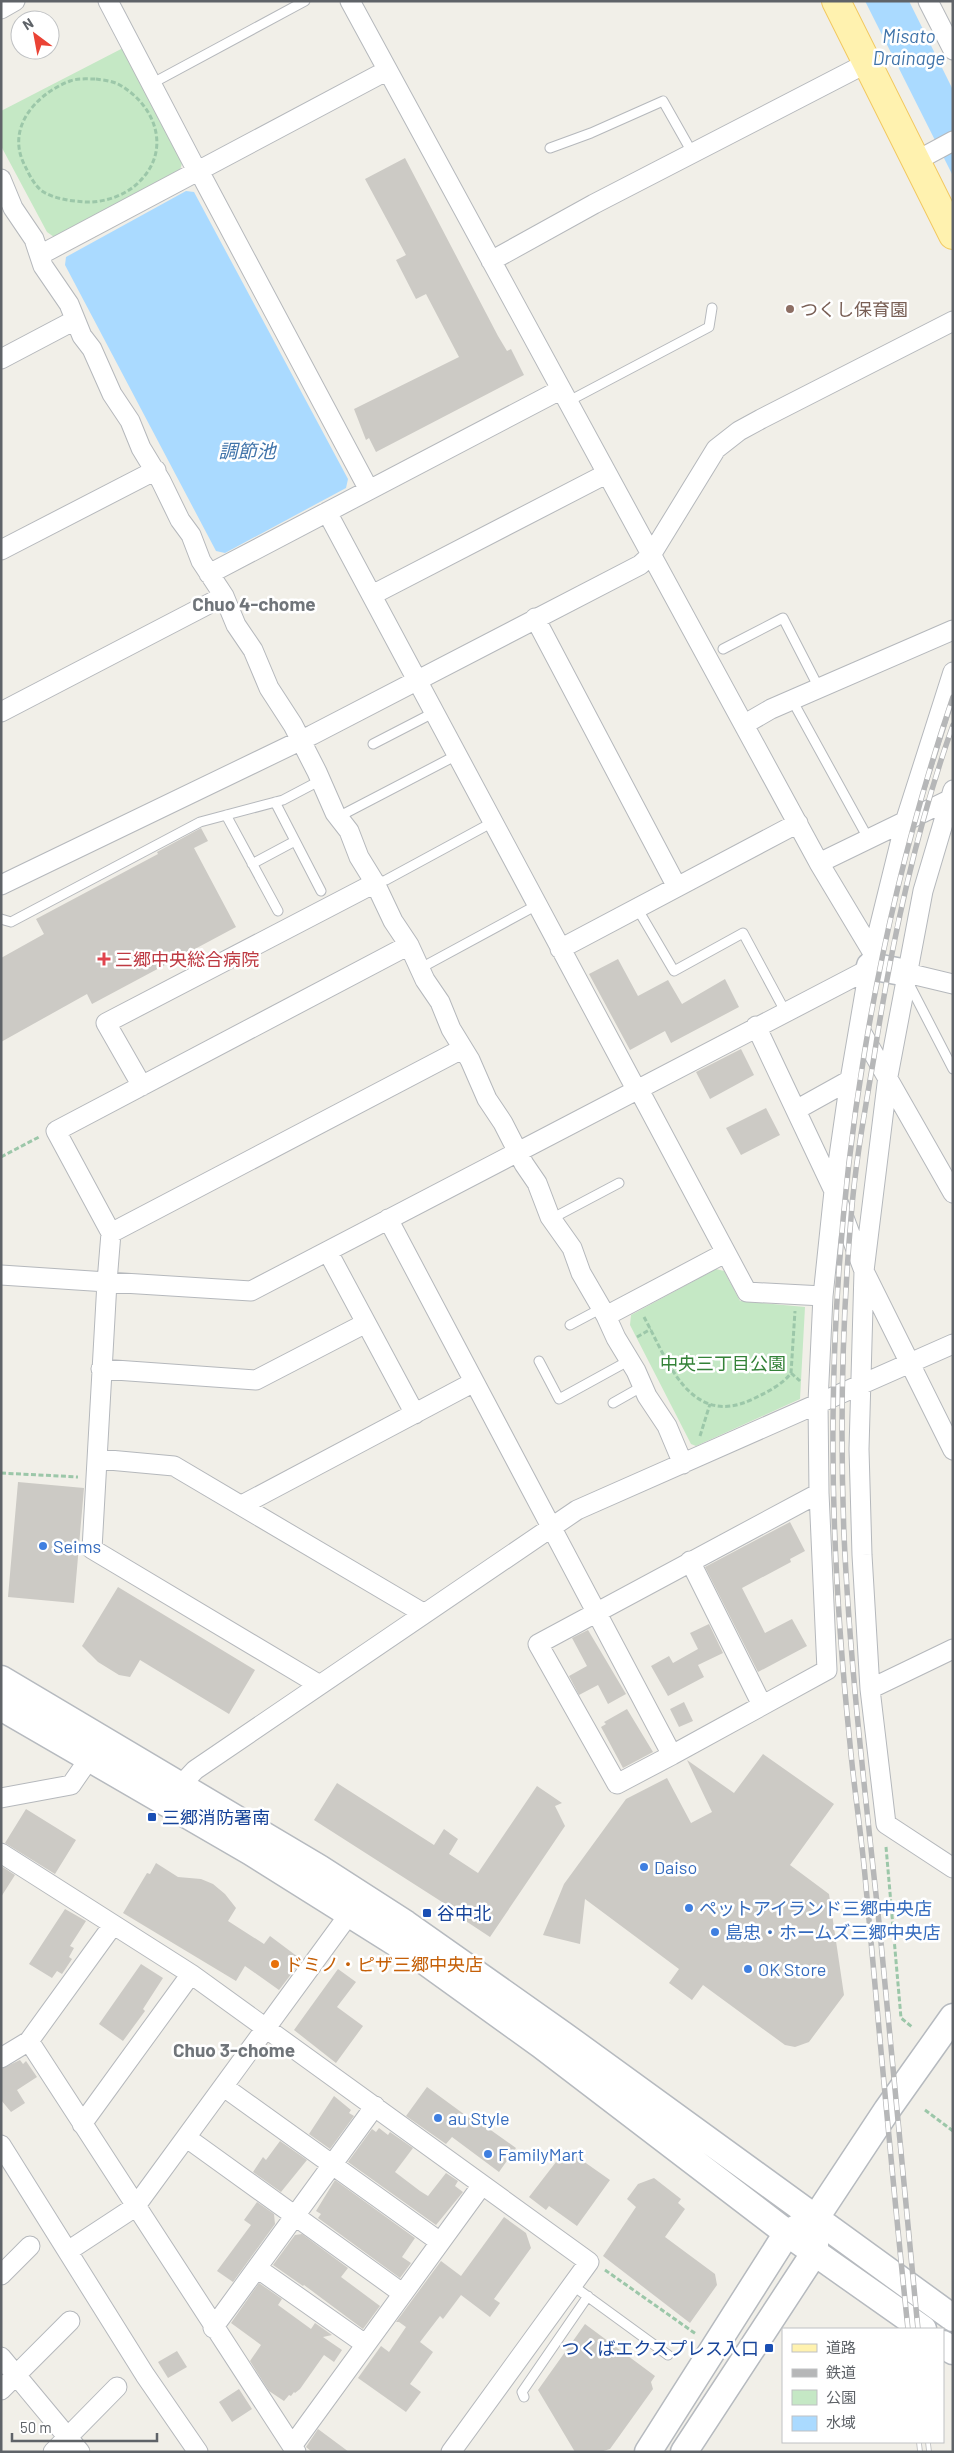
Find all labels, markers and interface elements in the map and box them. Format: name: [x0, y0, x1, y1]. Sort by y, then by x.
north arrow: [10, 10, 60, 60]
text: N: [19, 14, 36, 33]
water label: Misato Drainage: [873, 24, 945, 69]
place label: つくし保育園: [800, 298, 908, 320]
marker: つくし保育園: [784, 303, 796, 315]
water label: 調節池: [218, 439, 277, 462]
district label: Chuo 4-chome: [192, 592, 316, 615]
place label: 三郷中央総合病院: [115, 948, 259, 970]
marker: 三郷中央総合病院: [97, 952, 111, 966]
park label: 中央三丁目公園: [660, 1352, 786, 1374]
place label: Seims: [53, 1535, 101, 1557]
marker: Seims: [37, 1540, 49, 1552]
place label: 三郷消防署南: [162, 1806, 270, 1828]
marker: 三郷消防署南: [146, 1811, 158, 1823]
place label: Daiso: [654, 1856, 697, 1878]
marker: Daiso: [638, 1861, 650, 1873]
place label: ペットアイランド三郷中央店: [699, 1897, 932, 1919]
place label: 谷中北: [437, 1902, 491, 1924]
marker: ペットアイランド三郷中央店: [683, 1902, 695, 1914]
marker: 谷中北: [421, 1907, 433, 1919]
place label: 島忠・ホームズ三郷中央店: [725, 1921, 940, 1943]
marker: 島忠・ホームズ三郷中央店: [709, 1926, 721, 1938]
place label: ドミノ・ピザ三郷中央店: [285, 1953, 483, 1975]
marker: ドミノ・ピザ三郷中央店: [269, 1958, 281, 1970]
place label: OK Store: [758, 1958, 826, 1980]
marker: OK Store: [742, 1963, 754, 1975]
district label: Chuo 3-chome: [173, 2038, 295, 2061]
place label: au Style: [448, 2107, 510, 2129]
marker: au Style: [432, 2112, 444, 2124]
place label: FamilyMart: [498, 2143, 584, 2165]
marker: FamilyMart: [482, 2148, 494, 2160]
legend: [782, 2328, 944, 2443]
place label: つくばエクスプレス入口: [562, 2337, 759, 2359]
text: 道路: [826, 2338, 856, 2356]
marker: つくばエクスプレス入口: [763, 2342, 775, 2354]
text: 鉄道: [826, 2363, 856, 2381]
text: 公園: [826, 2388, 856, 2406]
scale bar: [12, 2410, 158, 2442]
text: 水域: [826, 2413, 856, 2431]
text: 50 m: [20, 2418, 52, 2436]

